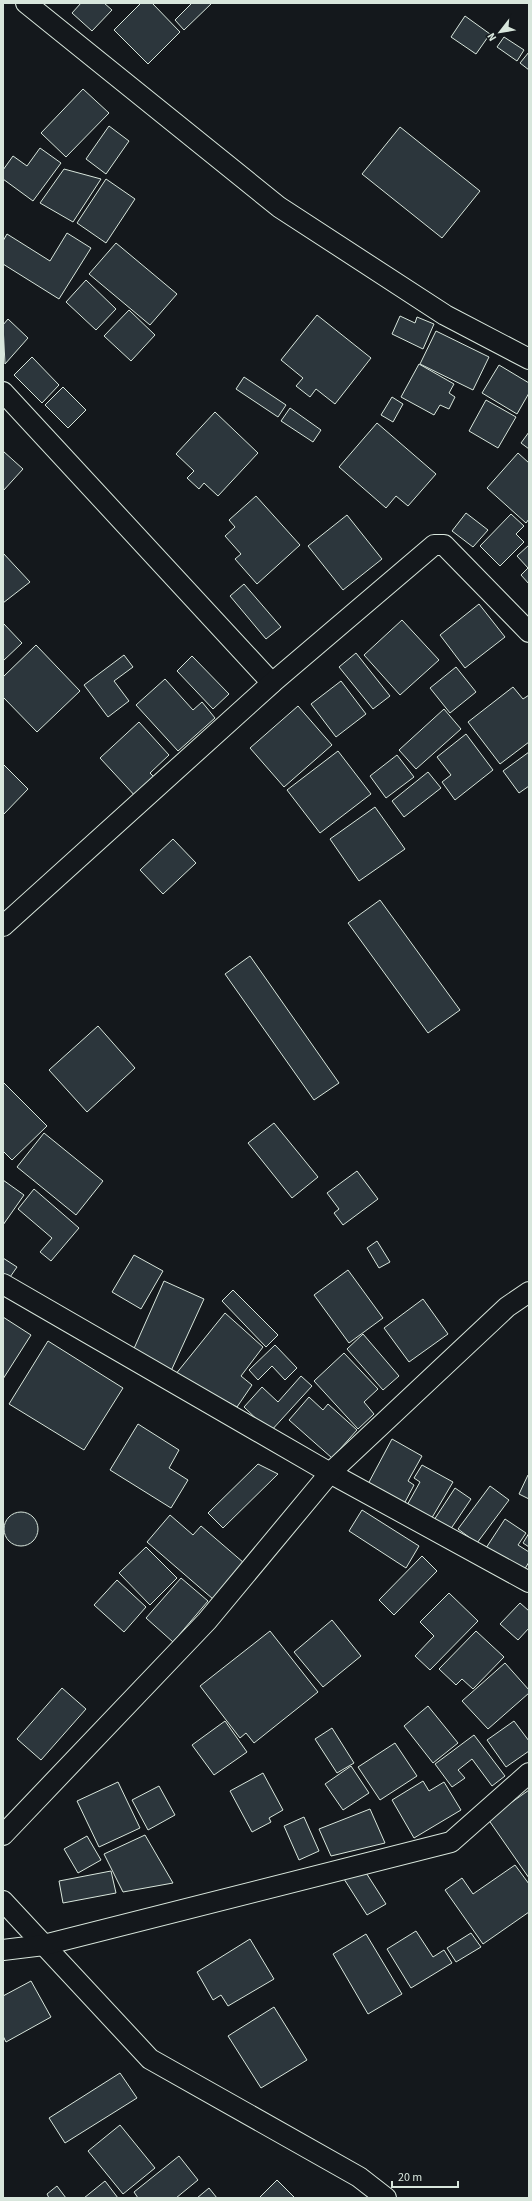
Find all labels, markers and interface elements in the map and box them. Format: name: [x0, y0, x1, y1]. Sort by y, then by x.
north arrow: [480, 12, 520, 52]
text: N: [484, 30, 500, 44]
scale bar: [392, 2163, 458, 2189]
text: 20 m: [398, 2169, 422, 2186]

